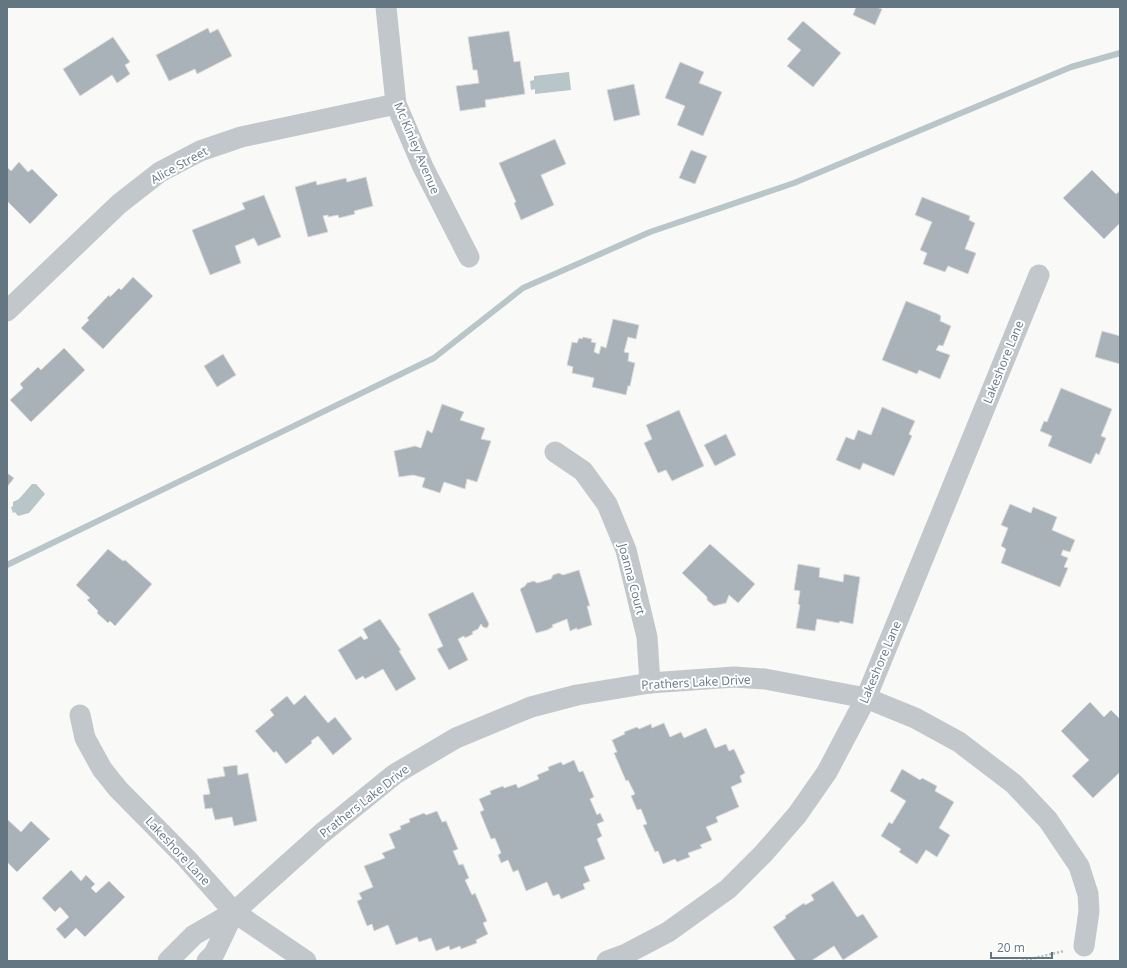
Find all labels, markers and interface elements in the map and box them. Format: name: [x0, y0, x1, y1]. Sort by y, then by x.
street label: Mc Kinley Avenue: [390, 100, 444, 197]
street label: Alice Street: [147, 142, 211, 188]
street label: Lakeshore Lane: [979, 318, 1027, 406]
street label: Joanna Court: [614, 541, 650, 616]
street label: Lakeshore Lane: [855, 618, 905, 706]
street label: Prathers Lake Drive: [641, 671, 751, 693]
street label: Prathers Lake Drive: [316, 760, 413, 841]
street label: Lakeshore Lane: [142, 813, 214, 889]
scale bar: [991, 934, 1052, 960]
text: 20 m: [997, 939, 1025, 956]

